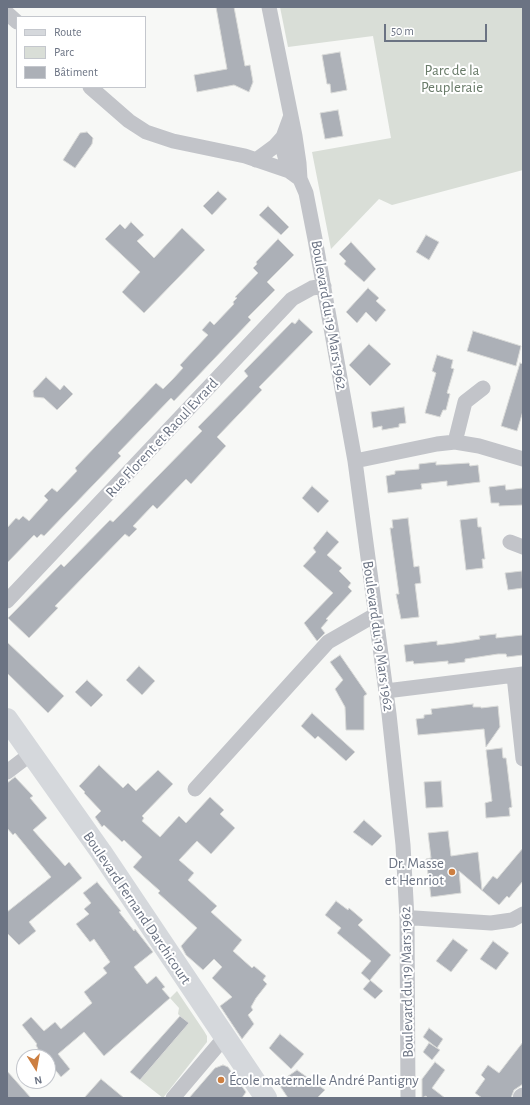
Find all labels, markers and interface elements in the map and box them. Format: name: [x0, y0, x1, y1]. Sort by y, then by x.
legend: [16, 16, 146, 88]
scale bar: [386, 16, 489, 42]
text: 50 m: [391, 25, 414, 37]
text: Route: [54, 26, 81, 38]
text: Parc: [54, 46, 74, 58]
park label: Parc de la Peupleraie: [421, 61, 483, 96]
text: Bâtiment: [54, 66, 98, 78]
street label: Boulevard du 19 Mars 1962: [307, 239, 351, 391]
street label: Rue Florent et Raoul Evrard: [102, 375, 222, 501]
street label: Boulevard du 19 Mars 1962: [359, 560, 397, 712]
street label: Boulevard Fernand Darchicourt: [79, 828, 195, 988]
place label: Dr. Masse et Henriot: [385, 854, 444, 889]
marker: Dr. Masse et Henriot: [447, 867, 457, 877]
street label: Boulevard du 19 Mars 1962: [397, 906, 417, 1058]
north arrow: [16, 1049, 56, 1089]
place label: École maternelle André Pantigny: [229, 1071, 419, 1089]
text: N: [33, 1074, 43, 1086]
marker: École maternelle André Pantigny: [216, 1075, 226, 1085]

